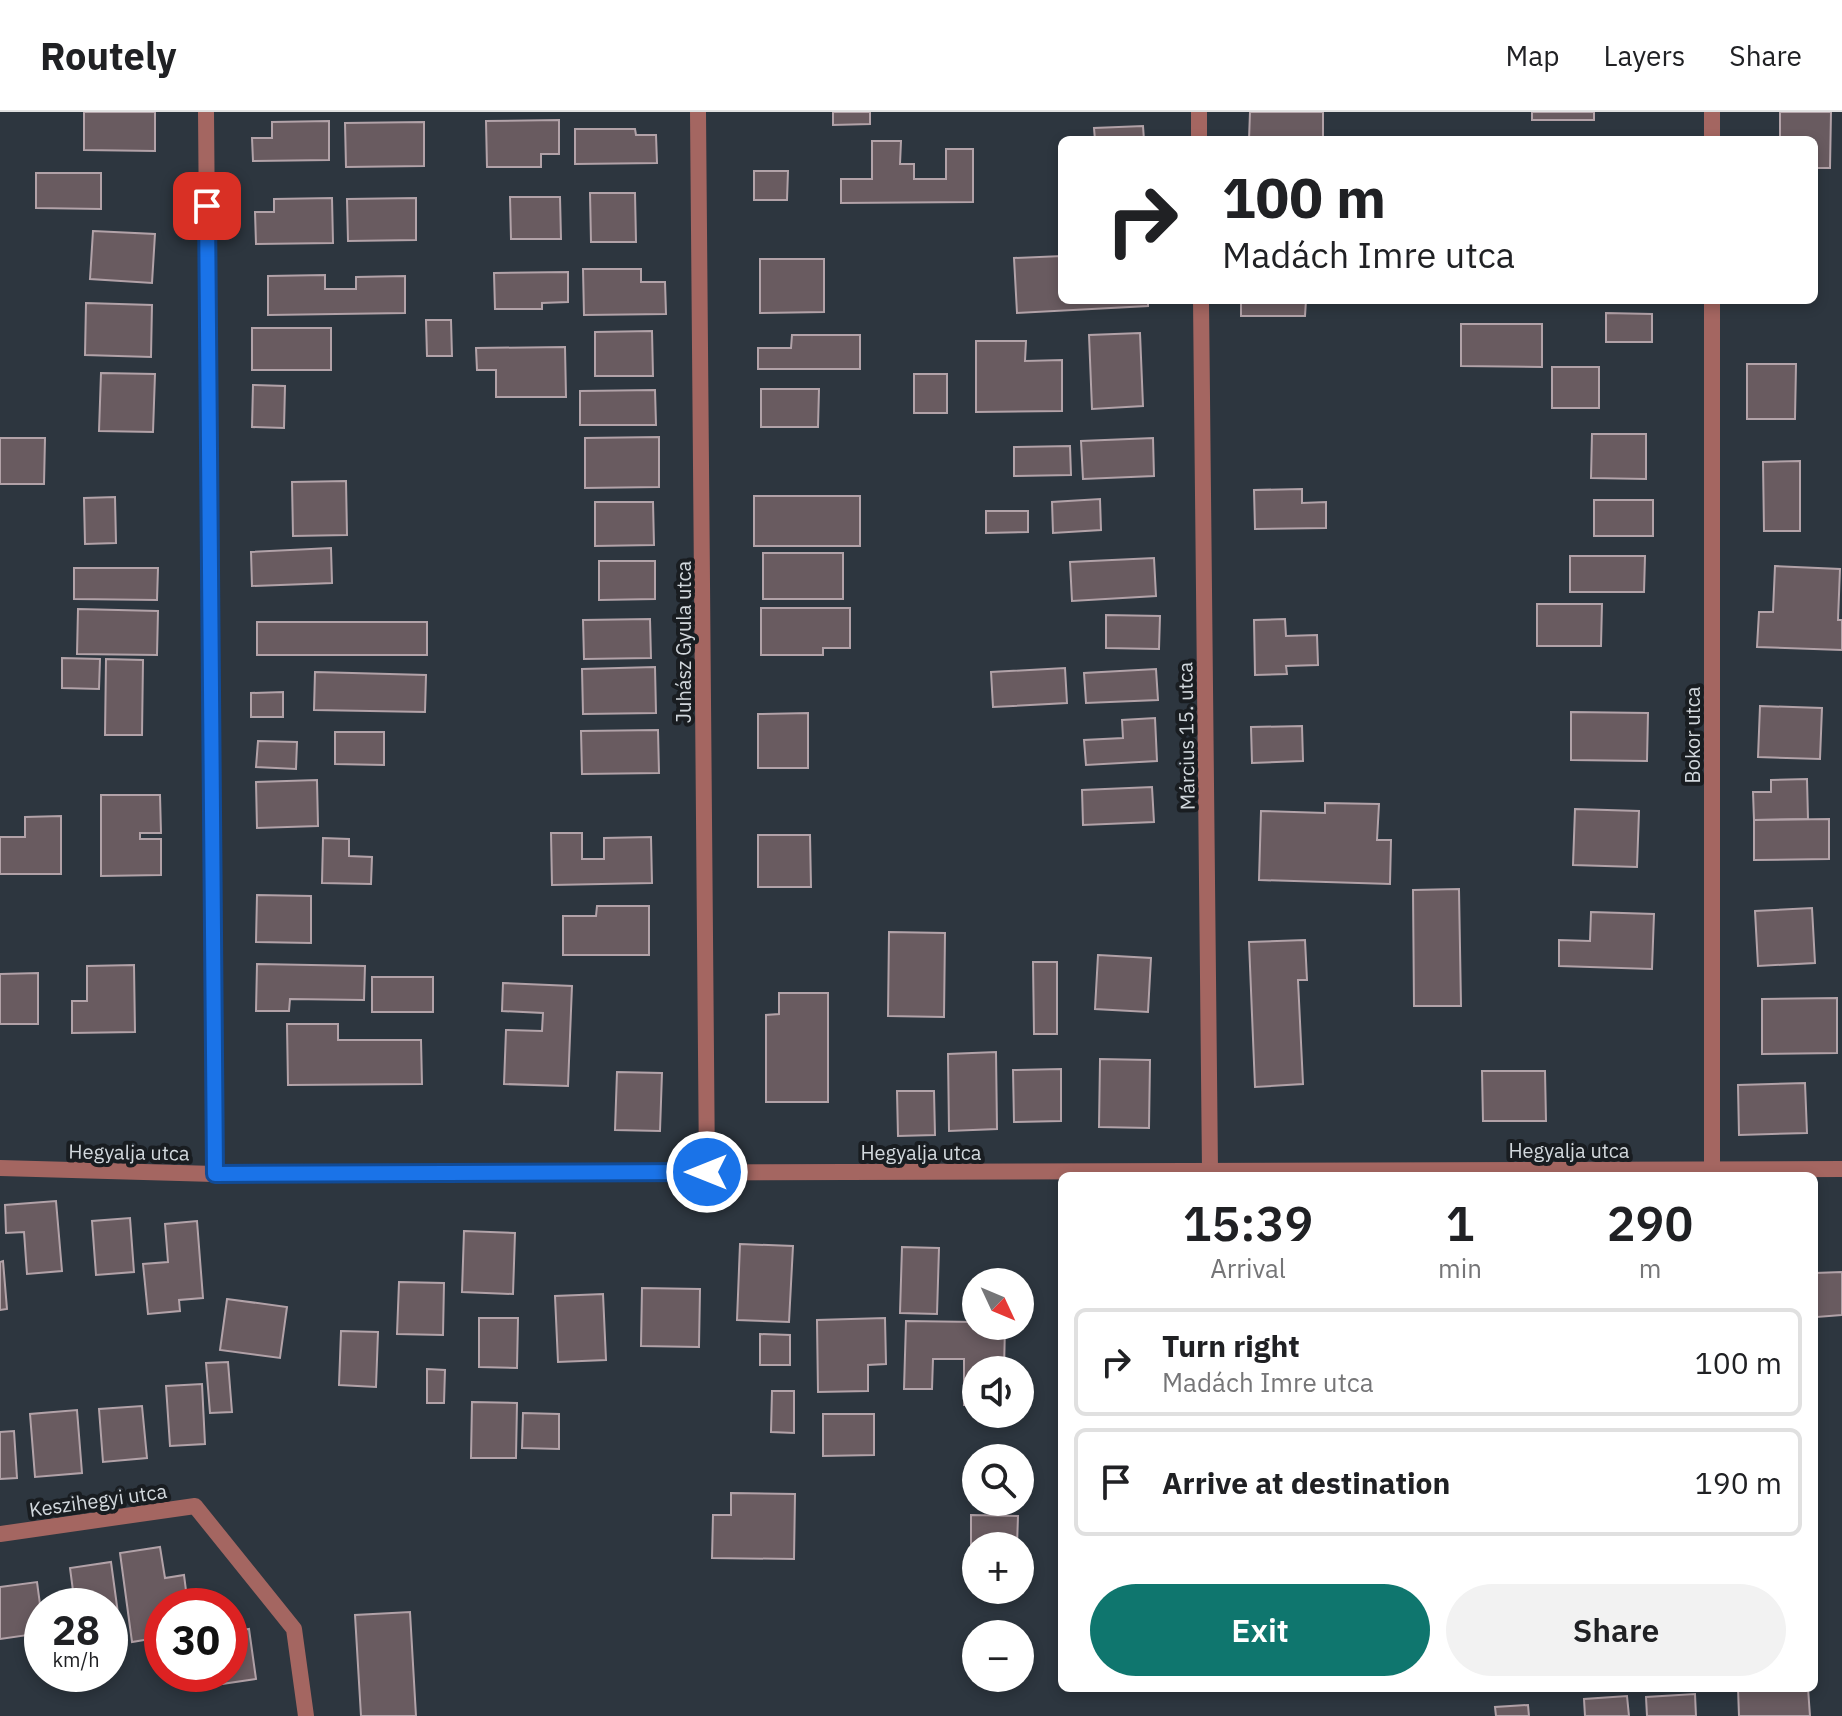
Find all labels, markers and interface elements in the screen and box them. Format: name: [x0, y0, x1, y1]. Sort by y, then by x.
text: Routely: [40, 31, 176, 80]
text: Map: [1505, 37, 1559, 74]
text: Layers: [1603, 37, 1685, 74]
text: Share: [1729, 37, 1802, 74]
text: 100 m: [1222, 161, 1386, 233]
icon: right: [1090, 168, 1194, 272]
pin: [173, 172, 241, 240]
icon: arrive: [185, 184, 229, 228]
text: Madách Imre utca: [1222, 231, 1515, 278]
street label: Juhász Gyula utca: [670, 561, 697, 723]
street label: Március 15. utca: [1171, 661, 1201, 810]
street label: Bokor utca: [1679, 686, 1706, 783]
position arrow: [665, 1130, 749, 1214]
street label: Hegyalja utca: [68, 1137, 190, 1167]
street label: Hegyalja utca: [1508, 1137, 1630, 1164]
street label: Hegyalja utca: [860, 1139, 982, 1166]
text: 15:39: [1183, 1192, 1313, 1254]
text: 1: [1446, 1192, 1474, 1254]
text: 290: [1607, 1192, 1693, 1254]
text: Arrival: [1210, 1251, 1286, 1285]
text: min: [1438, 1251, 1482, 1285]
text: m: [1639, 1251, 1661, 1285]
north arrow: [962, 1268, 1034, 1340]
map controls: [962, 1268, 1034, 1692]
text: Turn right: [1162, 1326, 1300, 1365]
icon: right: [1094, 1340, 1138, 1384]
text: 100 m: [1695, 1343, 1782, 1382]
button: sound: [962, 1356, 1034, 1428]
text: Madách Imre utca: [1162, 1365, 1374, 1399]
button: search: [962, 1444, 1034, 1516]
icon: arrive: [1094, 1460, 1138, 1504]
text: Arrive at destination: [1162, 1463, 1450, 1502]
text: 190 m: [1695, 1463, 1782, 1502]
street label: Keszihegyi utca: [27, 1477, 169, 1523]
button: +: [962, 1532, 1034, 1604]
button: Exit: [1090, 1584, 1430, 1676]
button: Share: [1446, 1584, 1786, 1676]
speed limit sign: 30: [144, 1588, 248, 1692]
text: 28: [52, 1604, 100, 1656]
button: −: [962, 1620, 1034, 1692]
text: km/h: [52, 1646, 100, 1673]

